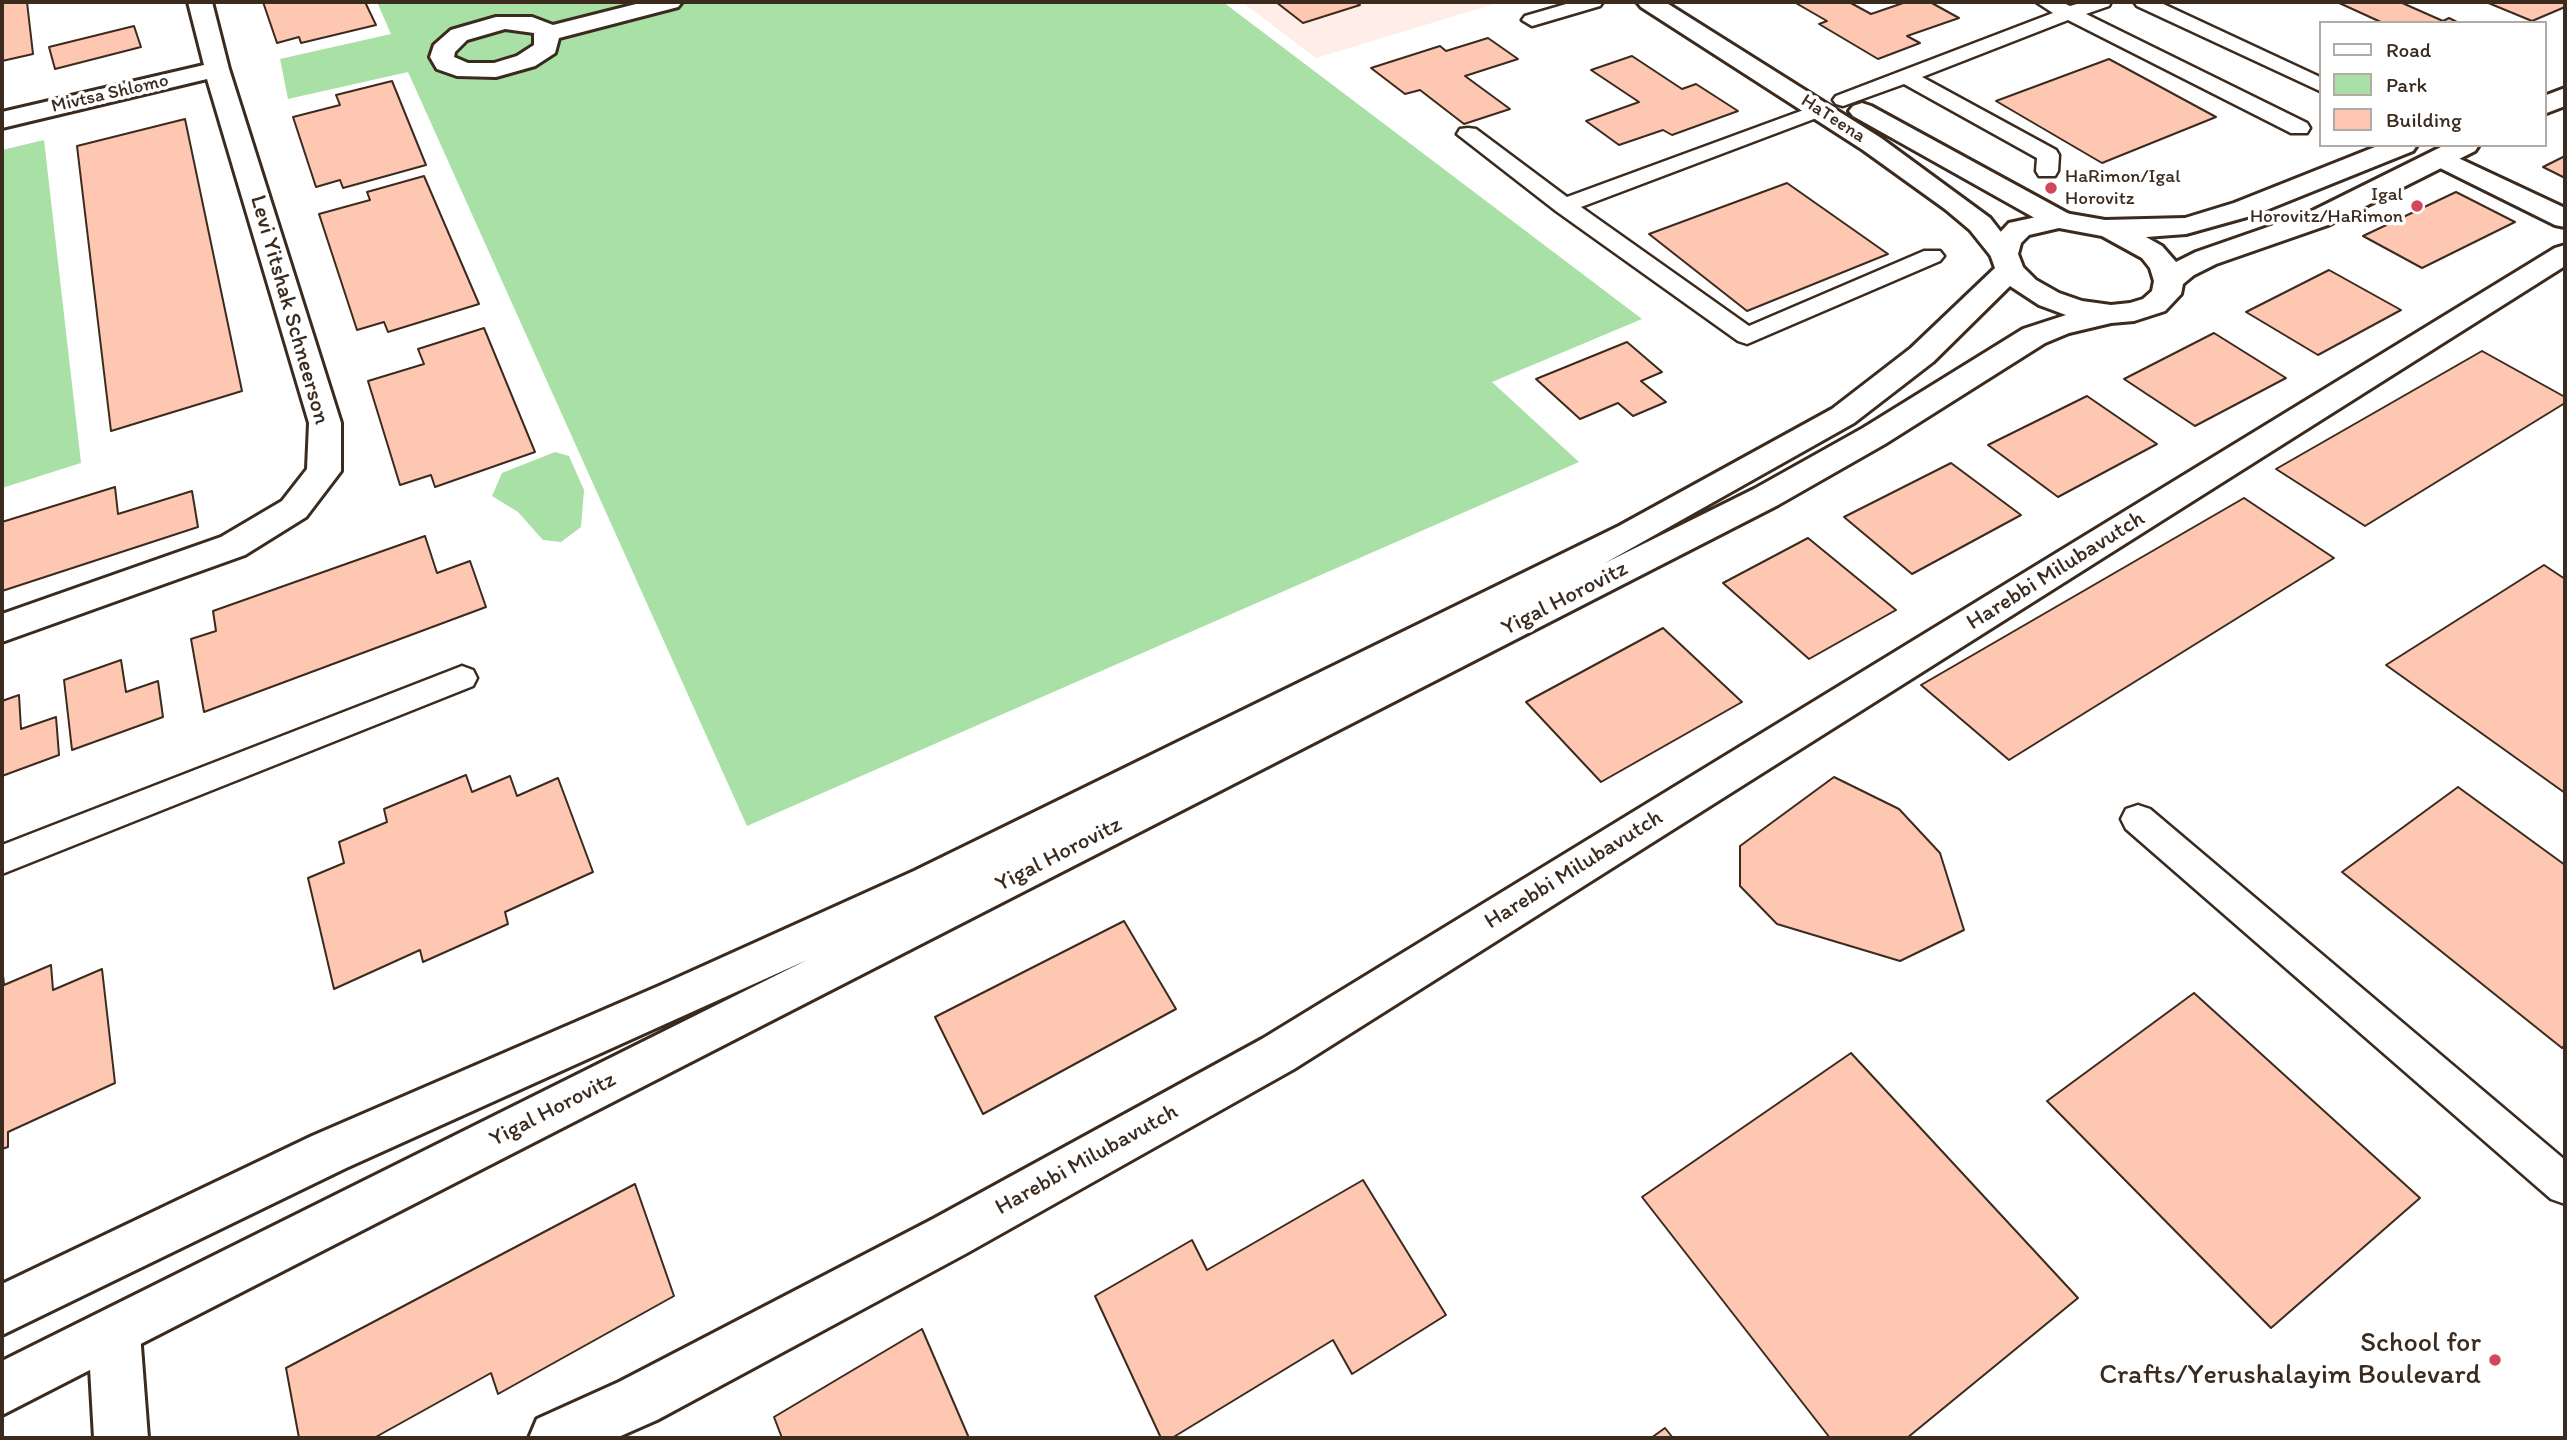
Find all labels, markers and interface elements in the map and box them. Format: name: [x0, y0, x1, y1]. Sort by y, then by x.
legend: [2318, 21, 2546, 147]
text: Road: [2386, 37, 2431, 62]
street label: Mivtsa Shlomo: [49, 69, 171, 119]
text: Park: [2386, 72, 2427, 97]
street label: HaTeena: [1796, 90, 1870, 148]
text: Building: [2386, 107, 2462, 132]
place label: HaRimon/Igal Horovitz: [2065, 166, 2181, 210]
marker: HaRimon/Igal Horovitz: [2043, 180, 2059, 196]
place label: Igal Horovitz/HaRimon: [2250, 184, 2403, 228]
street label: Levi Yitshak Schneerson: [243, 192, 335, 428]
marker: Igal Horovitz/HaRimon: [2409, 198, 2425, 214]
street label: Harebbi Milubavutch: [1962, 505, 2150, 637]
street label: Yigal Horovitz: [1497, 555, 1633, 643]
street label: Harebbi Milubavutch: [1480, 804, 1668, 936]
street label: Yigal Horovitz: [991, 811, 1127, 899]
street label: Yigal Horovitz: [485, 1066, 621, 1154]
street label: Harebbi Milubavutch: [991, 1098, 1183, 1222]
place label: School for Crafts/Yerushalayim Boulevard: [2099, 1327, 2481, 1393]
marker: School for Crafts/Yerushalayim Boulevard: [2487, 1352, 2503, 1368]

